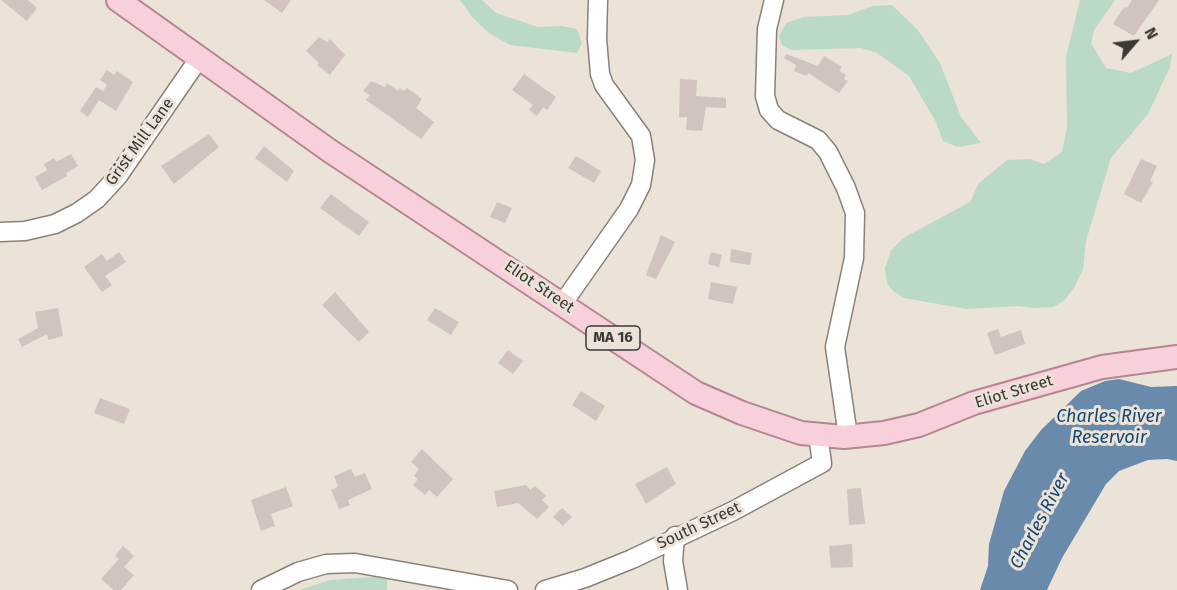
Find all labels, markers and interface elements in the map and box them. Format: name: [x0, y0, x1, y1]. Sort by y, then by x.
north arrow: [1105, 12, 1165, 72]
text: N: [1140, 24, 1162, 42]
street label: Grist Mill Lane: [102, 95, 178, 189]
street label: Eliot Street: [500, 257, 578, 317]
road number: MA 16: [586, 326, 640, 350]
street label: Eliot Street: [973, 371, 1055, 413]
water label: Charles River Reservoir: [1056, 406, 1162, 448]
water label: Charles River: [1006, 469, 1074, 573]
street label: South Street: [654, 498, 744, 554]

